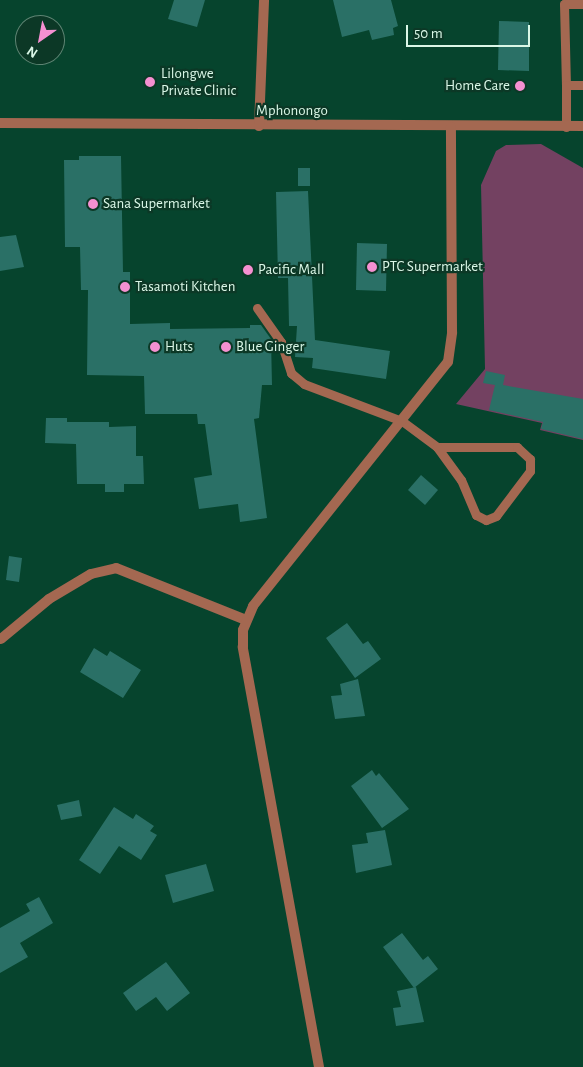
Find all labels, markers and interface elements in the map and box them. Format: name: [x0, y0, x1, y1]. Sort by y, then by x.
north arrow: [15, 15, 65, 65]
scale bar: [408, 15, 532, 47]
text: 50 m: [414, 26, 443, 41]
text: N: [24, 43, 40, 60]
place label: Lilongwe Private Clinic: [161, 64, 236, 99]
marker: Lilongwe Private Clinic: [143, 75, 157, 89]
place label: Home Care: [445, 77, 510, 95]
marker: Home Care: [514, 80, 526, 92]
street label: Mphonongo: [256, 102, 328, 120]
place label: Sana Supermarket: [103, 195, 210, 213]
marker: Sana Supermarket: [87, 198, 99, 210]
place label: PTC Supermarket: [382, 258, 483, 276]
place label: Pacific Mall: [258, 261, 324, 279]
marker: PTC Supermarket: [366, 261, 378, 273]
marker: Pacific Mall: [242, 264, 254, 276]
place label: Tasamoti Kitchen: [135, 278, 236, 296]
marker: Tasamoti Kitchen: [119, 281, 131, 293]
place label: Huts: [165, 338, 193, 356]
place label: Blue Ginger: [236, 338, 304, 356]
marker: Huts: [149, 341, 161, 353]
marker: Blue Ginger: [220, 341, 232, 353]

